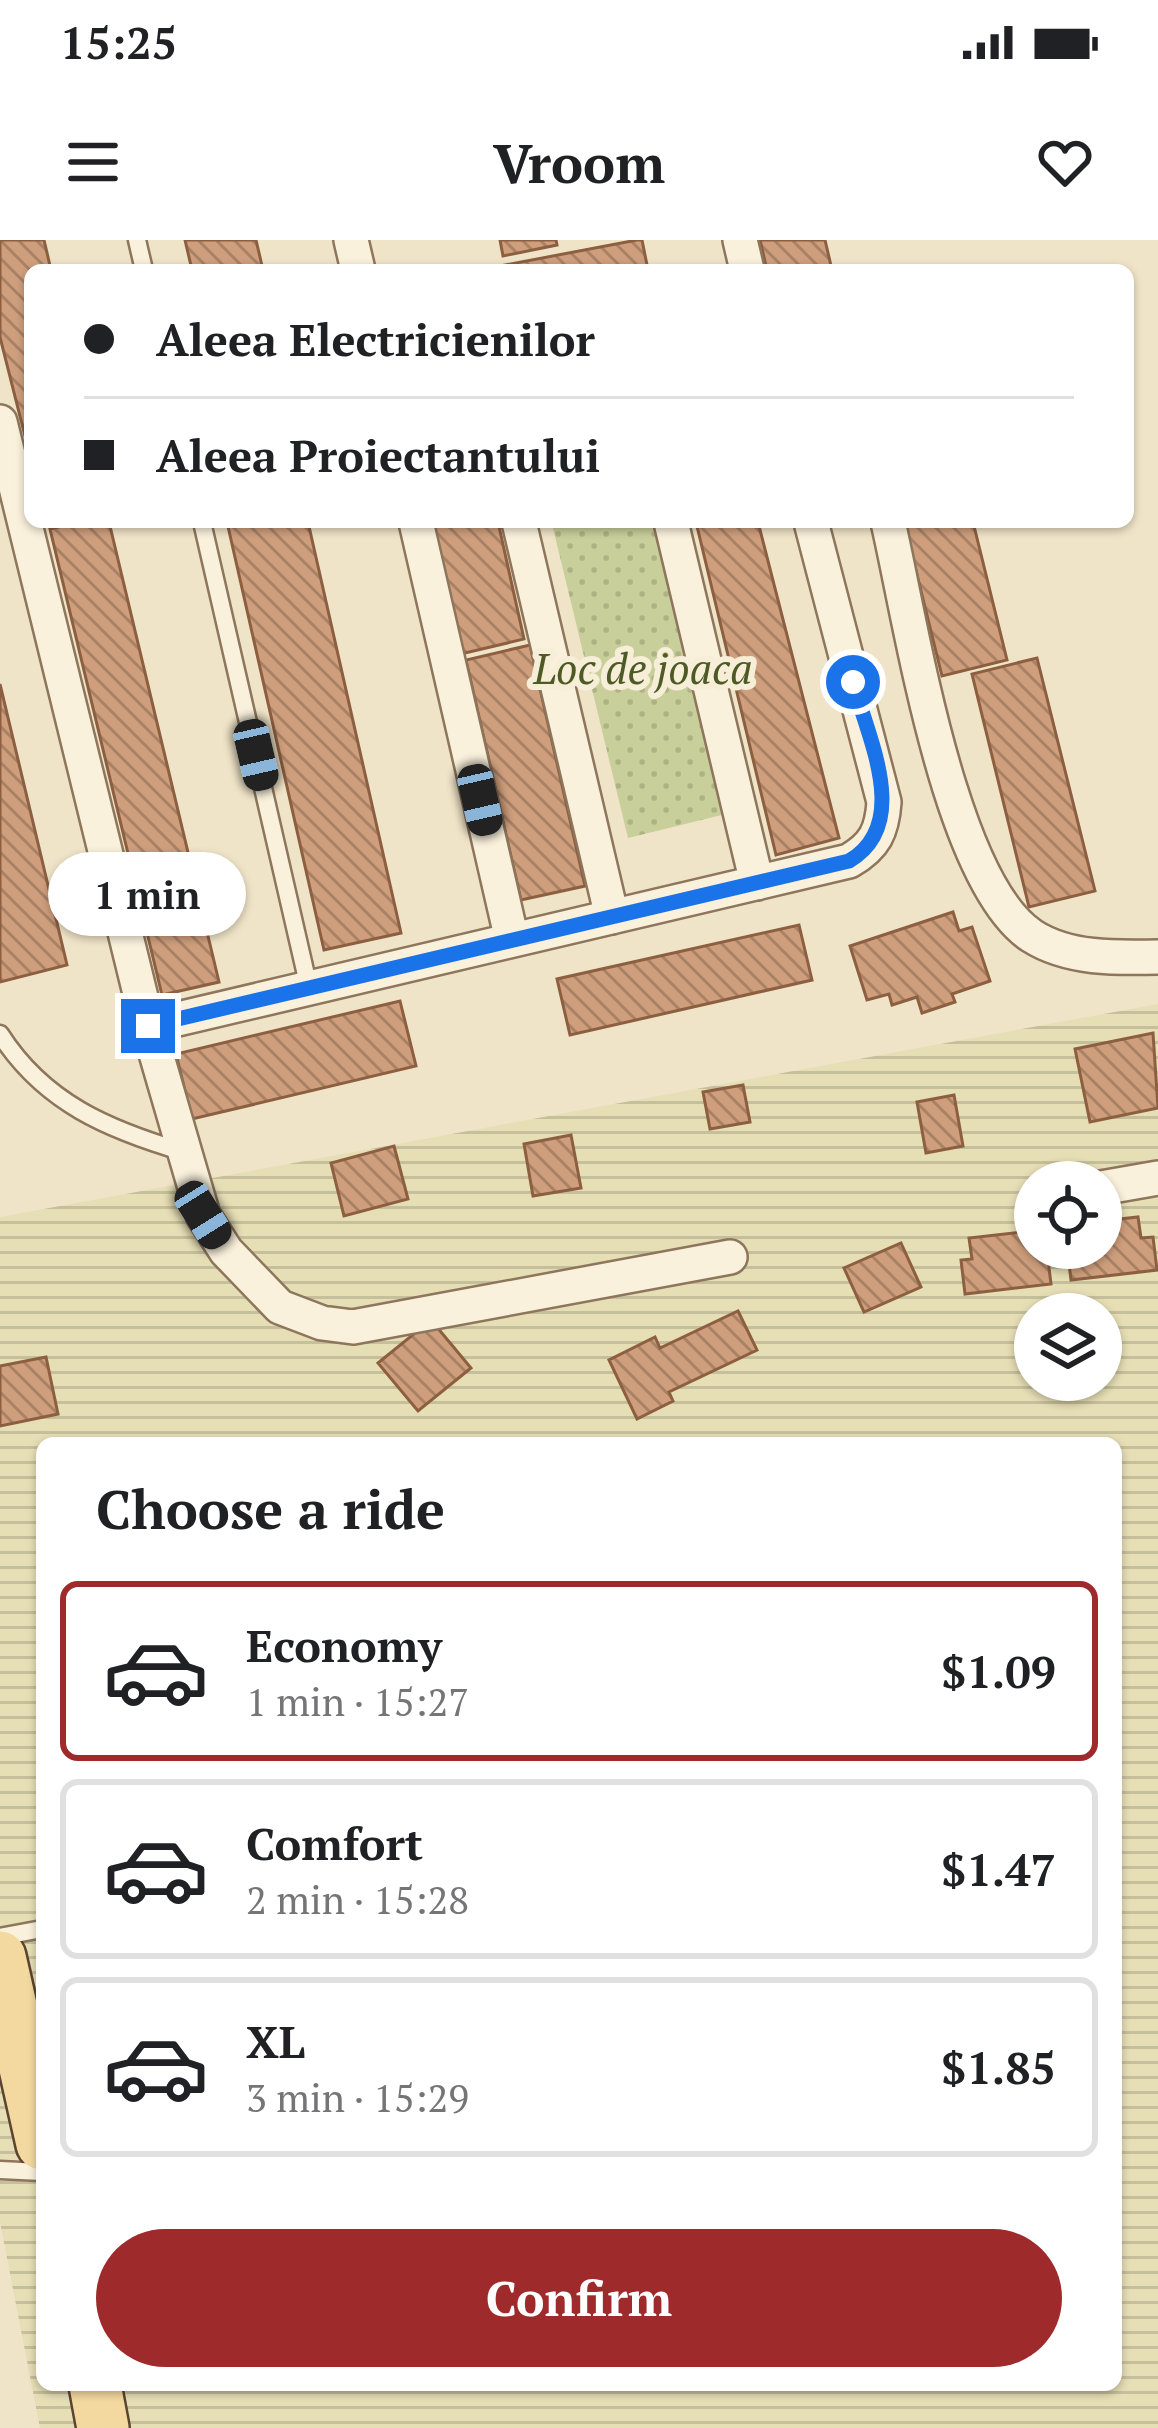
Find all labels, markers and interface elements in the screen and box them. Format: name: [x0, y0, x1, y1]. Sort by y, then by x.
text: 15:25: [60, 12, 177, 72]
text: Vroom: [493, 127, 665, 198]
icon: menu: [60, 129, 126, 195]
icon: heart: [1032, 129, 1098, 195]
text: Aleea Electricienilor: [156, 309, 595, 369]
text: Aleea Proiectantului: [156, 425, 600, 485]
park label: Loc de joaca: [533, 640, 753, 696]
route start: [826, 655, 880, 709]
car: [230, 716, 282, 794]
car: [454, 761, 506, 839]
callout: 1 min: [49, 852, 247, 936]
text: 1 min: [94, 868, 200, 920]
route end: [121, 999, 175, 1053]
map controls: [1014, 1161, 1122, 1401]
button: locate: [1014, 1161, 1122, 1269]
car: [169, 1175, 237, 1255]
button: layers: [1014, 1293, 1122, 1401]
text: Choose a ride: [96, 1473, 445, 1544]
text: Economy: [246, 1615, 442, 1675]
icon: car: [102, 1617, 210, 1725]
text: $1.09: [941, 1641, 1056, 1701]
text: 1 min · 15:27: [246, 1675, 469, 1727]
text: Comfort: [246, 1813, 423, 1873]
icon: car: [102, 1815, 210, 1923]
text: $1.47: [941, 1839, 1056, 1899]
text: 2 min · 15:28: [246, 1873, 469, 1925]
text: XL: [246, 2011, 305, 2071]
icon: car: [102, 2013, 210, 2121]
text: $1.85: [941, 2037, 1056, 2097]
text: 3 min · 15:29: [246, 2071, 469, 2123]
button: Confirm: [96, 2229, 1062, 2367]

